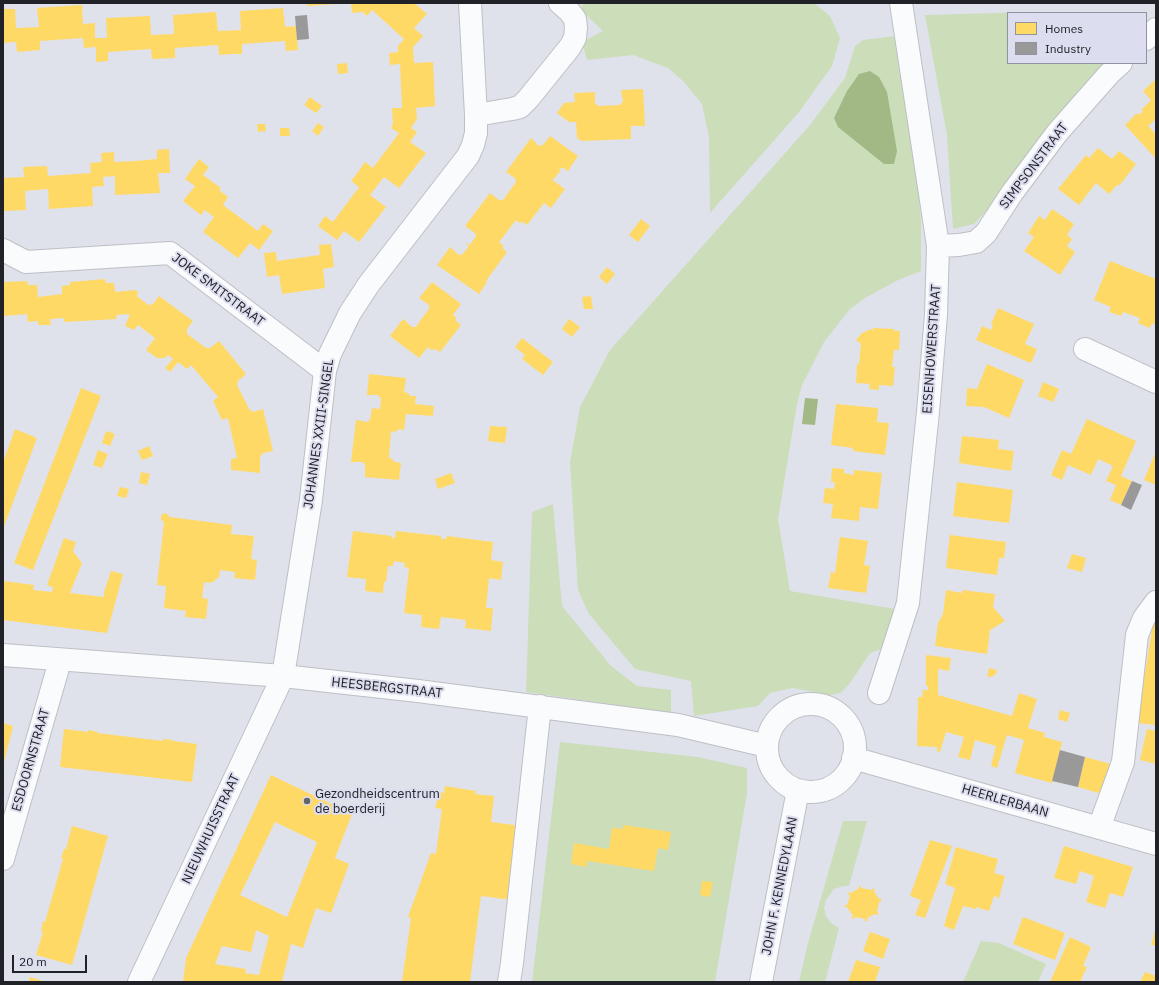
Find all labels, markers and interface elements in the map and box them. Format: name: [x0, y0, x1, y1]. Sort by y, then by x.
legend: [1007, 12, 1147, 64]
text: Homes: [1045, 21, 1083, 36]
text: Industry: [1045, 41, 1091, 56]
street label: SIMPSONSTRAAT: [997, 120, 1071, 212]
street label: JOKE SMITSTRAAT: [169, 250, 267, 330]
street label: EISENHOWERSTRAAT: [920, 284, 944, 414]
street label: JOHANNES XXIII-SINGEL: [301, 358, 337, 510]
street label: HEESBERGSTRAAT: [331, 674, 443, 702]
street label: ESDOORNSTRAAT: [9, 707, 53, 813]
street label: NIEUWHUISSTRAAT: [179, 772, 243, 886]
street label: HEERLERBAAN: [960, 781, 1050, 821]
place label: Gezondheidscentrum de boerderij: [315, 786, 440, 817]
marker: Gezondheidscentrum de boerderij: [302, 796, 312, 806]
street label: JOHN F. KENNEDYLAAN: [759, 815, 801, 957]
scale bar: [14, 947, 89, 973]
text: 20 m: [19, 954, 47, 969]

